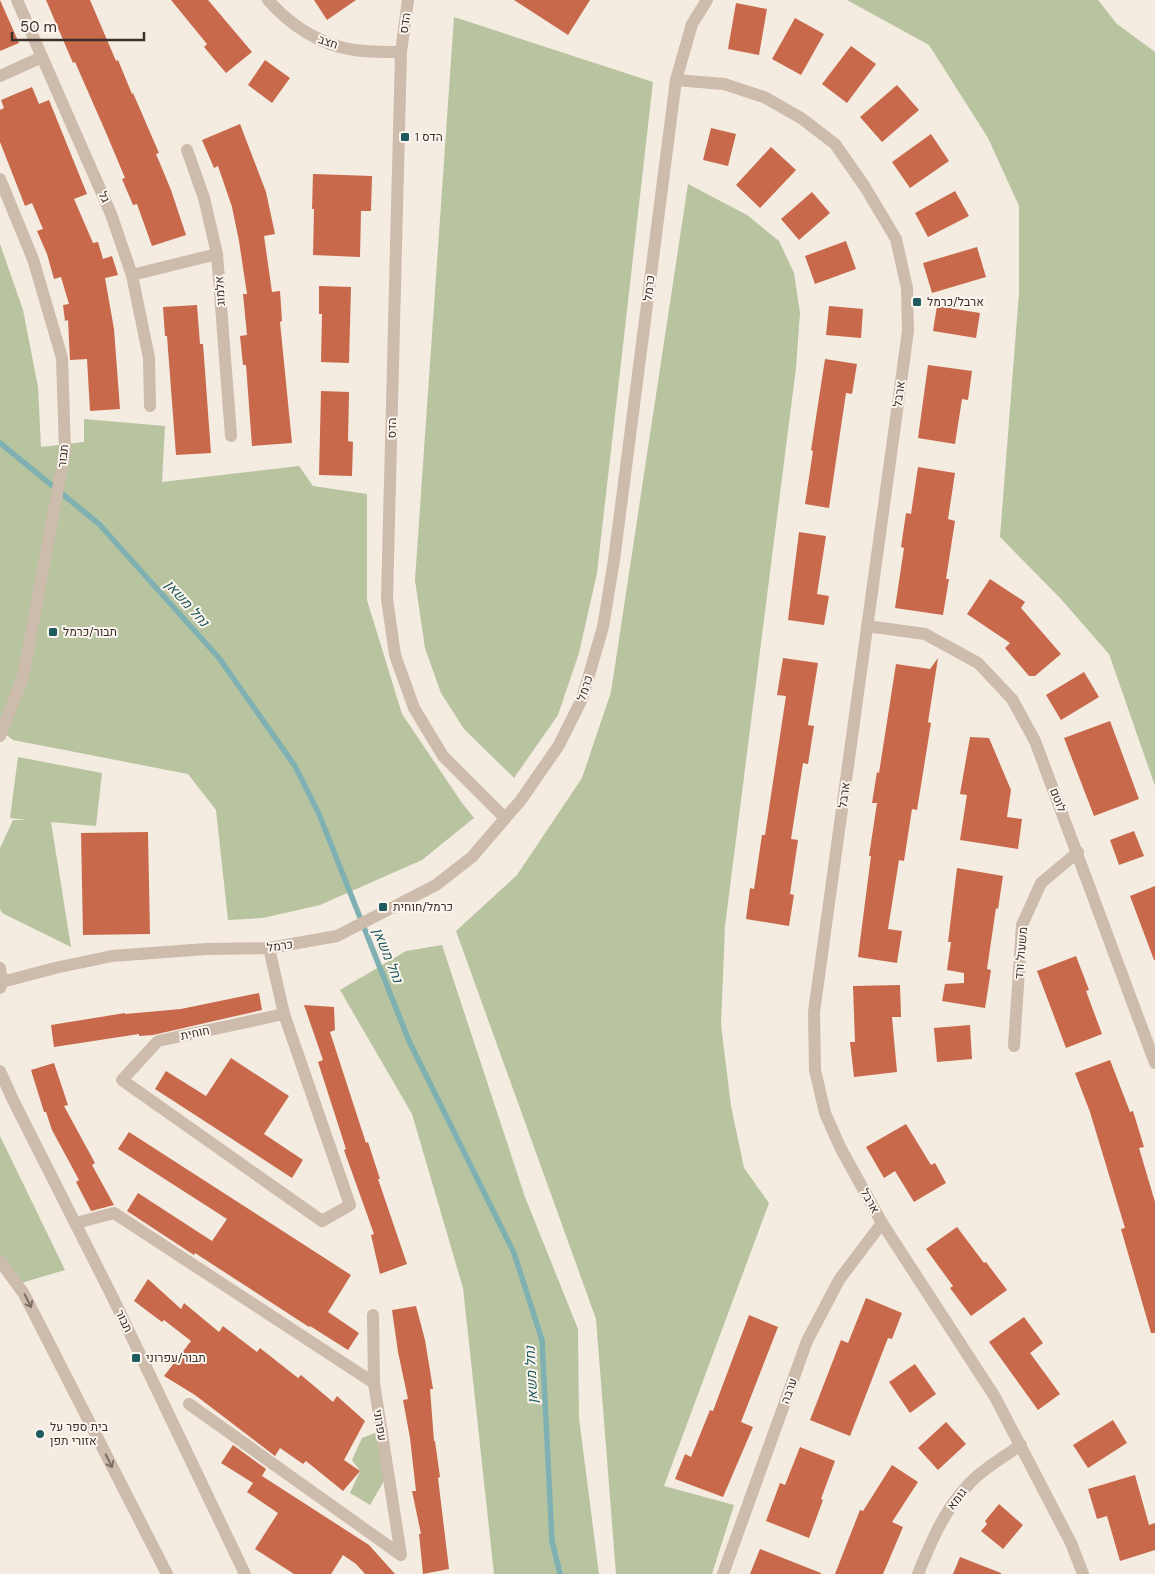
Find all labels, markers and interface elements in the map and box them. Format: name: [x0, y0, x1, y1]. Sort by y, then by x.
scale bar: [12, 10, 145, 42]
street label: הדס: [396, 12, 414, 34]
text: 50 m: [20, 17, 57, 37]
street label: חצב: [316, 31, 340, 53]
place label: הדס 1: [415, 129, 443, 145]
marker: הדס 1: [399, 131, 411, 143]
street label: גל: [94, 189, 114, 206]
street label: כרמל: [639, 274, 659, 302]
street label: אלמוג: [211, 275, 229, 306]
place label: ארבל/כרמל: [927, 294, 984, 310]
marker: ארבל/כרמל: [911, 296, 923, 308]
street label: ארבל: [889, 380, 909, 408]
street label: הדס: [384, 417, 400, 439]
street label: תבור: [54, 444, 72, 468]
water label: נחל משאן: [161, 576, 214, 631]
place label: תבור/כרמל: [63, 624, 117, 640]
marker: תבור/כרמל: [47, 626, 59, 638]
street label: כרמל: [573, 673, 597, 703]
street label: ארבל: [834, 781, 854, 809]
street label: לוטם: [1046, 786, 1070, 814]
place label: כרמל/חוחית: [393, 899, 453, 915]
marker: כרמל/חוחית: [377, 901, 389, 913]
water label: נחל משאן: [369, 925, 408, 986]
street label: משעול ורד: [1011, 926, 1031, 980]
street label: כרמל: [266, 936, 294, 956]
street label: חוחית: [179, 1022, 211, 1044]
street label: ארבל: [857, 1186, 883, 1217]
one-way arrow: [24, 1293, 33, 1308]
street label: תבור: [112, 1307, 136, 1335]
water label: נחל משאן: [520, 1345, 541, 1404]
place label: תבור/עפרוני: [146, 1350, 206, 1366]
marker: תבור/עפרוני: [130, 1352, 142, 1364]
street label: ערבה: [777, 1376, 801, 1406]
street label: עפרוני: [370, 1408, 390, 1442]
place label: בית ספר על אזורי תפן: [50, 1419, 109, 1449]
marker: בית ספר על אזורי תפן: [34, 1428, 46, 1440]
one-way arrow: [104, 1454, 114, 1469]
street label: גומא: [944, 1485, 971, 1513]

